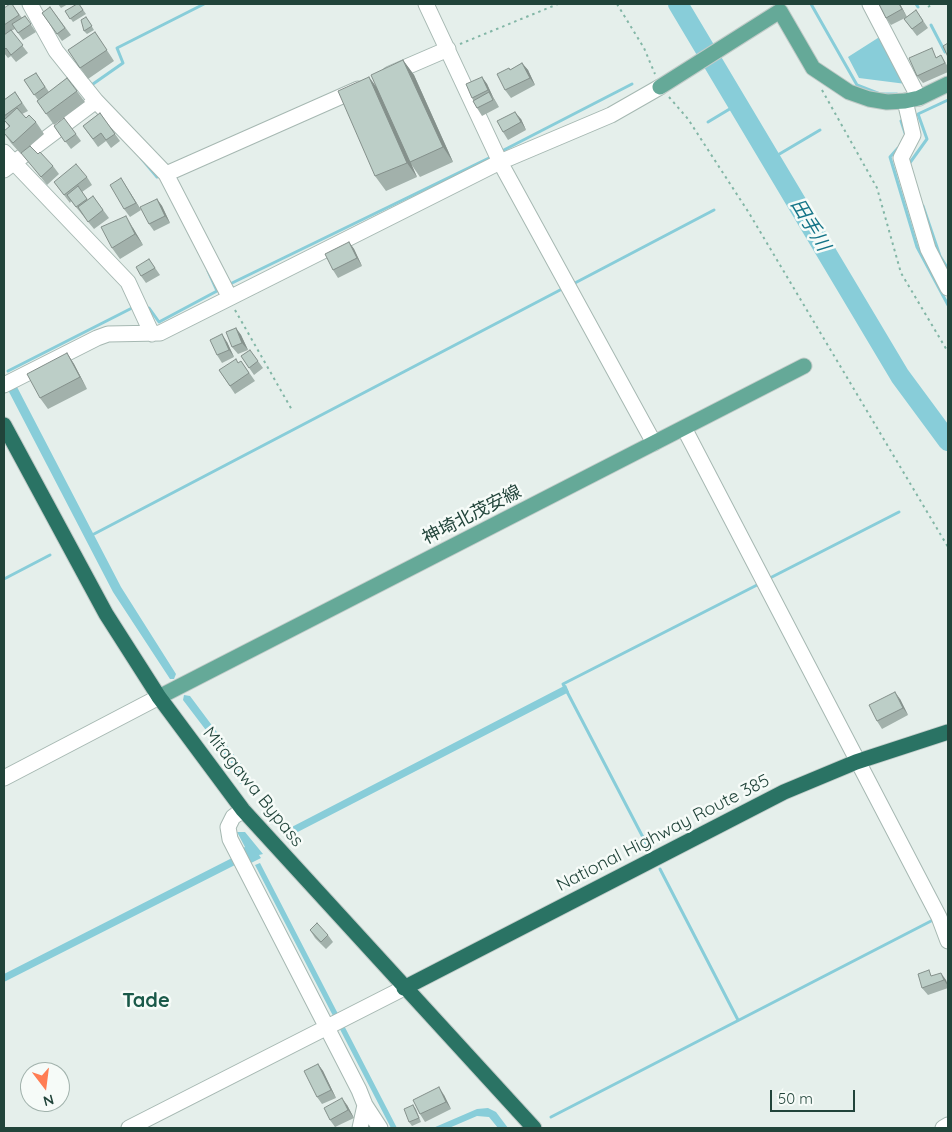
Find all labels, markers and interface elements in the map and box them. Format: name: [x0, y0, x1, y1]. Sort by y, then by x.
water label: 田手川: [786, 195, 834, 255]
street label: 神埼北茂安線: [419, 481, 525, 549]
street label: Mitagawa Bypass: [198, 723, 308, 851]
street label: National Highway Route 385: [553, 770, 773, 896]
district label: Tade: [122, 989, 170, 1013]
north arrow: [20, 1062, 70, 1112]
scale bar: [772, 1080, 857, 1112]
text: 50 m: [778, 1089, 813, 1108]
text: N: [41, 1090, 56, 1111]

